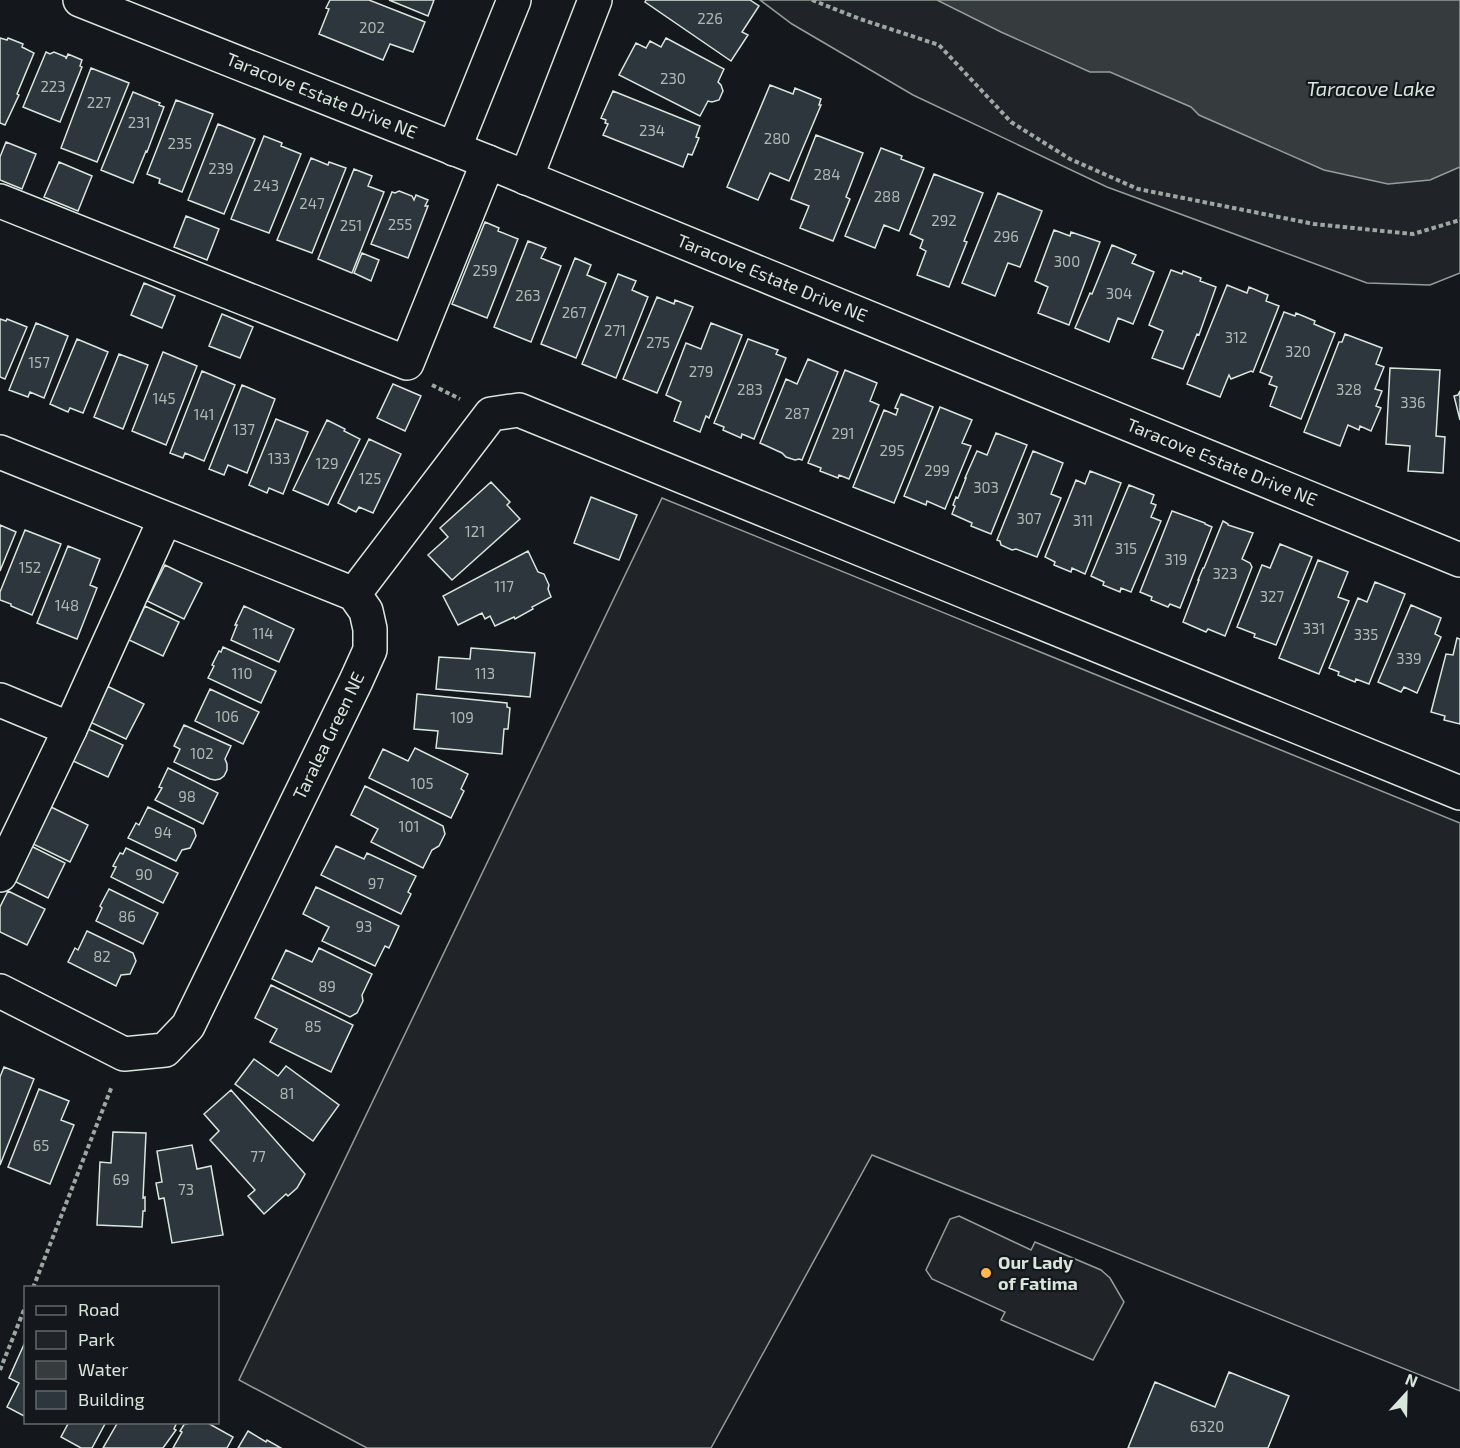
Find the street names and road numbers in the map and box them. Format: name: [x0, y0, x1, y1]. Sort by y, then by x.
street label: Taracove Estate Drive NE: [223, 47, 421, 143]
street label: Taracove Estate Drive NE: [674, 229, 871, 326]
street label: Taracove Estate Drive NE: [1124, 413, 1321, 510]
street label: Taralea Green NE: [288, 668, 369, 803]

